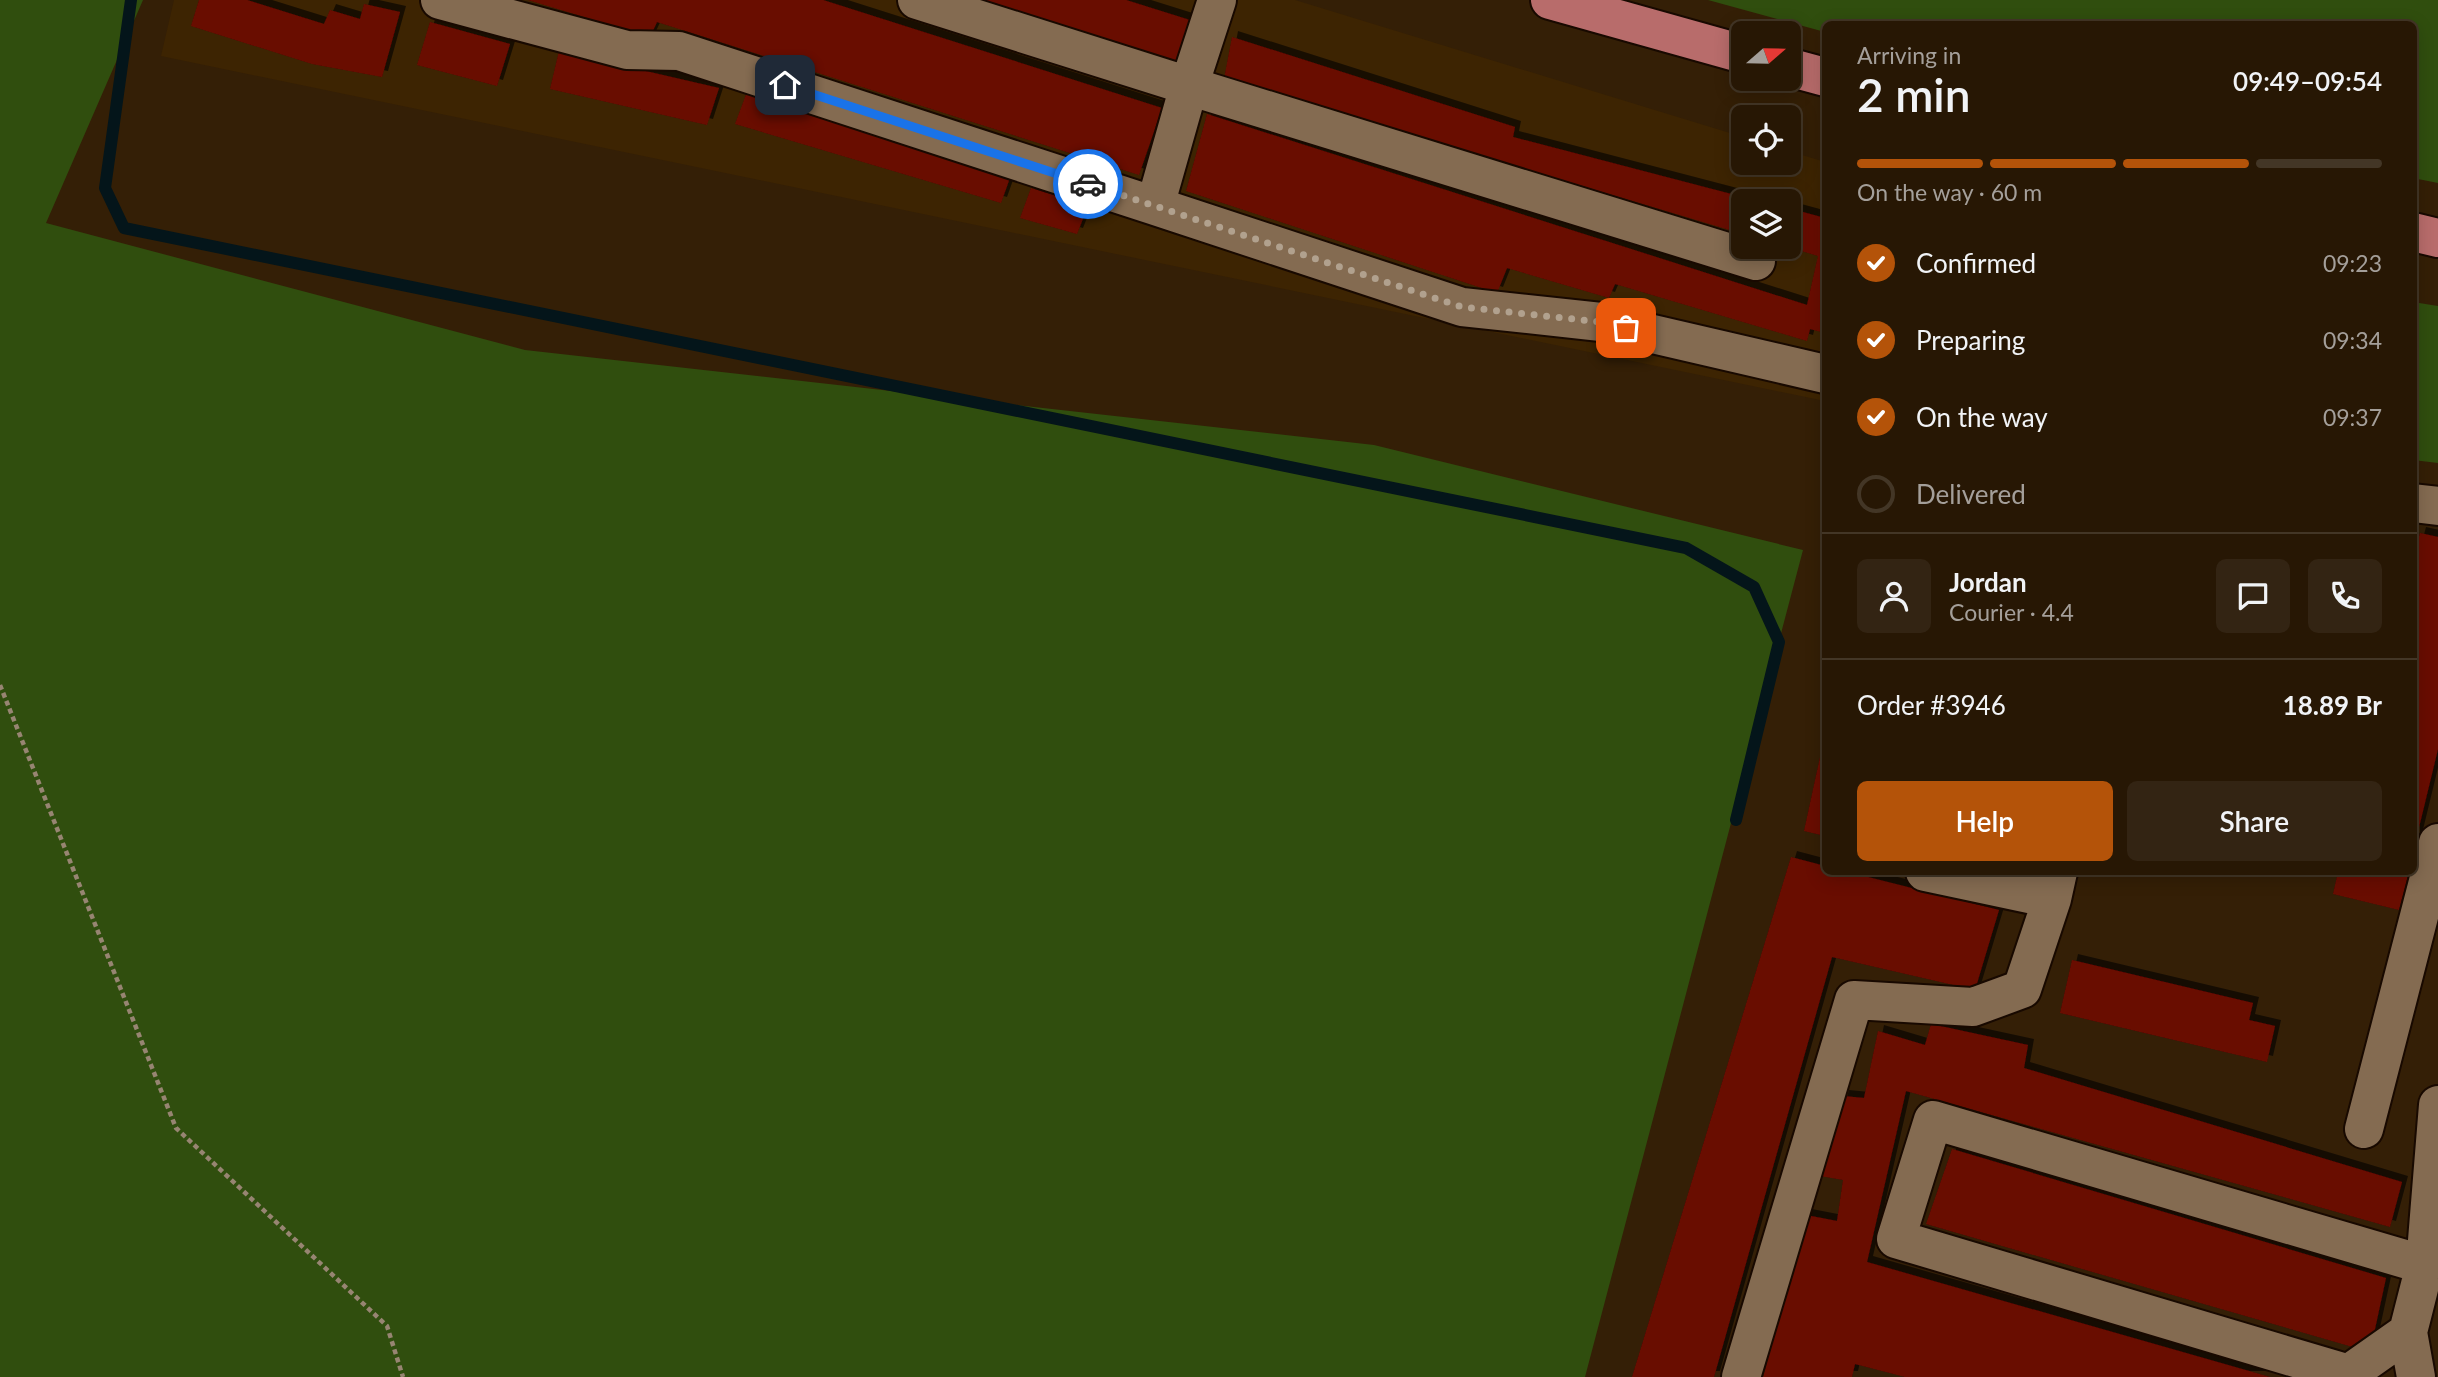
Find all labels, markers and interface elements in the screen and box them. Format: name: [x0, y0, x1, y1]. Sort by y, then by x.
north arrow: [1731, 21, 1801, 91]
map controls: [1731, 21, 1801, 259]
text: Arriving in: [1857, 41, 1961, 69]
pin: [755, 55, 815, 115]
text: 09:49–09:54: [2233, 65, 2382, 97]
icon: home: [766, 66, 804, 104]
text: 2 min: [1857, 67, 1971, 122]
button: locate: [1731, 105, 1801, 175]
courier: [1053, 149, 1123, 219]
icon: car: [1069, 165, 1107, 203]
text: On the way · 60 m: [1857, 178, 2042, 206]
button: layers: [1731, 189, 1801, 259]
icon: check: [1857, 244, 1895, 282]
text: Confirmed: [1916, 247, 2036, 279]
text: 09:23: [2323, 249, 2382, 277]
pin: [1596, 298, 1656, 358]
icon: bag: [1607, 309, 1645, 347]
icon: check: [1857, 321, 1895, 359]
text: Preparing: [1916, 324, 2025, 356]
text: 09:34: [2323, 326, 2382, 354]
icon: check: [1857, 398, 1895, 436]
text: On the way: [1916, 401, 2048, 433]
text: 09:37: [2323, 403, 2382, 431]
text: Delivered: [1916, 478, 2026, 510]
button: person: [1857, 559, 1931, 633]
button: chat: [2216, 559, 2290, 633]
button: phone: [2308, 559, 2382, 633]
text: Jordan: [1949, 566, 2027, 598]
text: Courier · 4.4: [1949, 598, 2074, 626]
text: Order #3946: [1857, 689, 2006, 721]
text: 18.89 Br: [2283, 689, 2382, 721]
button: Help: [1857, 781, 2113, 861]
button: Share: [2127, 781, 2382, 861]

